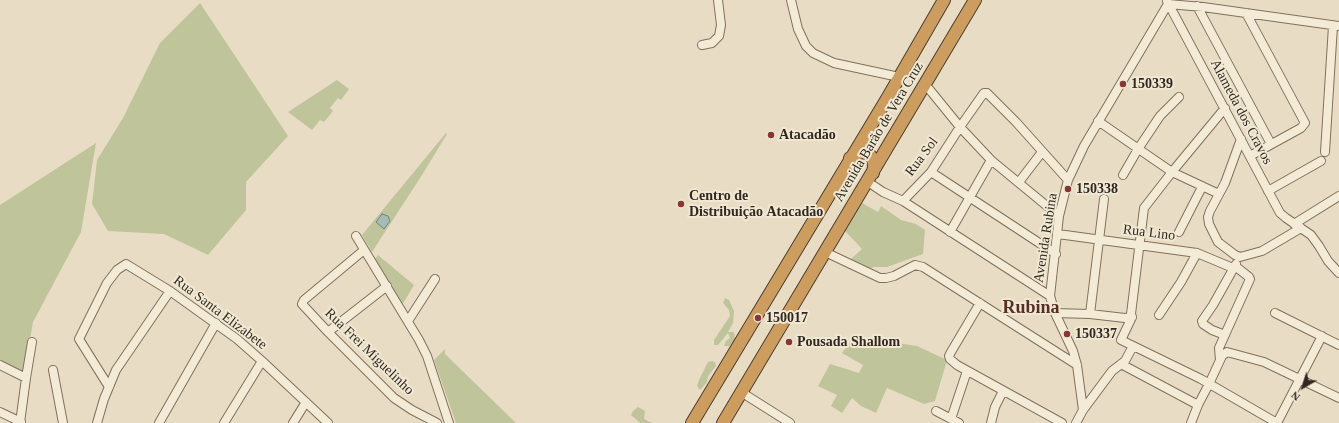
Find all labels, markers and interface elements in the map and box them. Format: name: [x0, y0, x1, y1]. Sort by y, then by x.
street label: Alameda dos Cravos: [1206, 57, 1276, 167]
street label: Avenida Barão de Vera Cruz: [831, 59, 927, 205]
place label: 150339: [1131, 76, 1173, 92]
marker: 150339: [1118, 79, 1128, 89]
place label: Atacadão: [779, 127, 836, 143]
marker: Atacadão: [766, 130, 776, 140]
street label: Rua Sol: [902, 134, 942, 180]
place label: 150338: [1076, 181, 1118, 197]
marker: 150338: [1063, 184, 1073, 194]
place label: Centro de Distribuição Atacadão: [689, 188, 823, 220]
street label: Avenida Rubina: [1031, 192, 1061, 284]
marker: Centro de Distribuição Atacadão: [676, 199, 686, 209]
street label: Rua Lino: [1122, 221, 1176, 245]
street label: Rua Santa Elizabete: [170, 272, 270, 354]
district label: Rubina: [1002, 297, 1060, 319]
street label: Rua Frei Miguelinho: [321, 305, 417, 399]
place label: 150017: [766, 310, 808, 326]
marker: 150017: [753, 313, 763, 323]
place label: 150337: [1075, 326, 1117, 342]
marker: 150337: [1062, 329, 1072, 339]
place label: Pousada Shallom: [797, 334, 900, 350]
marker: Pousada Shallom: [784, 337, 794, 347]
north arrow: [1283, 367, 1323, 407]
text: N: [1289, 389, 1302, 403]

